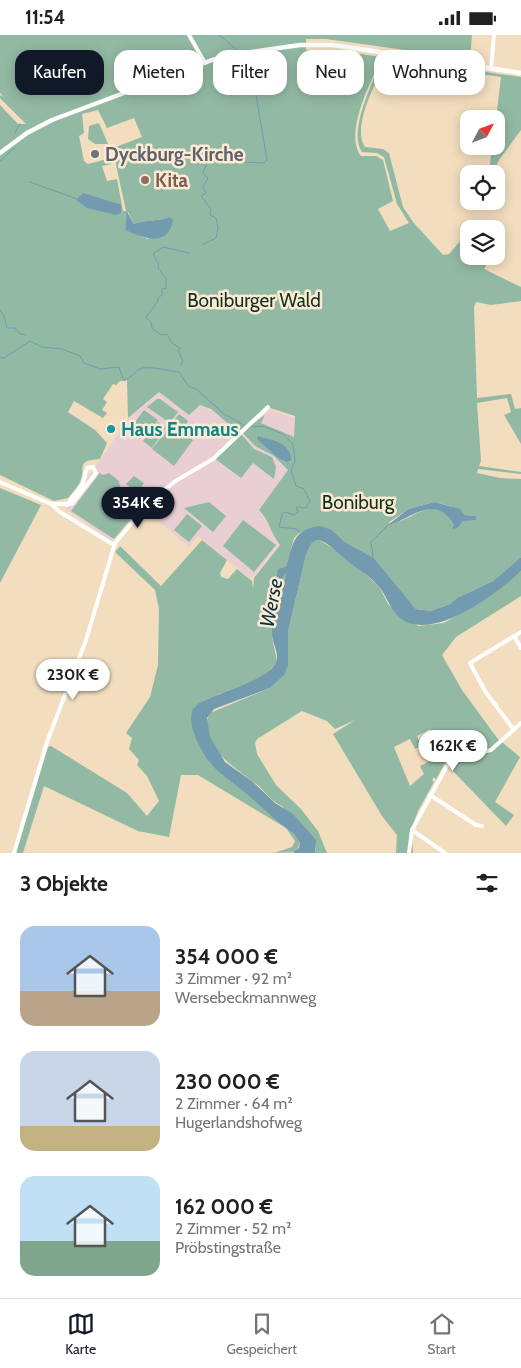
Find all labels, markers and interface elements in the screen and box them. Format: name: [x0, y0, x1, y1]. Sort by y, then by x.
text: 11:54: [25, 6, 65, 29]
chip: Kaufen: [15, 50, 104, 95]
chip: Mieten: [114, 50, 203, 95]
chip: Filter: [213, 50, 287, 95]
chip: Neu: [297, 50, 364, 95]
chip: Wohnung: [374, 50, 485, 95]
north arrow: [460, 110, 505, 155]
map controls: [460, 110, 505, 265]
place label: Dyckburg-Kirche: [105, 143, 244, 166]
marker: Dyckburg-Kirche: [89, 148, 101, 160]
button: locate: [460, 165, 505, 210]
place label: Kita: [155, 169, 189, 192]
marker: Kita: [139, 174, 151, 186]
button: layers: [460, 220, 505, 265]
park label: Boniburger Wald: [187, 289, 321, 312]
place label: Haus Emmaus: [121, 418, 239, 441]
marker: Haus Emmaus: [105, 423, 117, 435]
pin: 354K €: [97, 487, 179, 529]
park label: Boniburg: [322, 491, 395, 514]
text: 354K €: [112, 493, 164, 512]
water label: Werse: [255, 576, 287, 630]
pin: 230K €: [32, 659, 114, 701]
text: 230K €: [47, 665, 99, 684]
pin: 162K €: [412, 729, 494, 772]
text: 162K €: [429, 736, 477, 755]
icon: filters: [473, 869, 501, 897]
text: 3 Objekte: [20, 871, 108, 896]
text: 354 000 €: [175, 944, 278, 969]
icon: home: [60, 946, 120, 1006]
text: 3 Zimmer · 92 m²: [175, 969, 292, 988]
text: Wersebeckmannweg: [175, 988, 316, 1007]
text: 230 000 €: [175, 1069, 280, 1094]
icon: home: [60, 1071, 120, 1131]
text: 2 Zimmer · 64 m²: [175, 1094, 293, 1113]
text: Hugerlandshofweg: [175, 1113, 302, 1132]
text: 162 000 €: [175, 1194, 273, 1219]
icon: home: [60, 1196, 120, 1256]
text: 2 Zimmer · 52 m²: [175, 1219, 291, 1238]
text: Pröbstingstraße: [175, 1238, 281, 1257]
tab: Karte: [65, 1310, 96, 1358]
tab: Gespeichert: [226, 1310, 297, 1358]
tab: Start: [427, 1310, 456, 1358]

